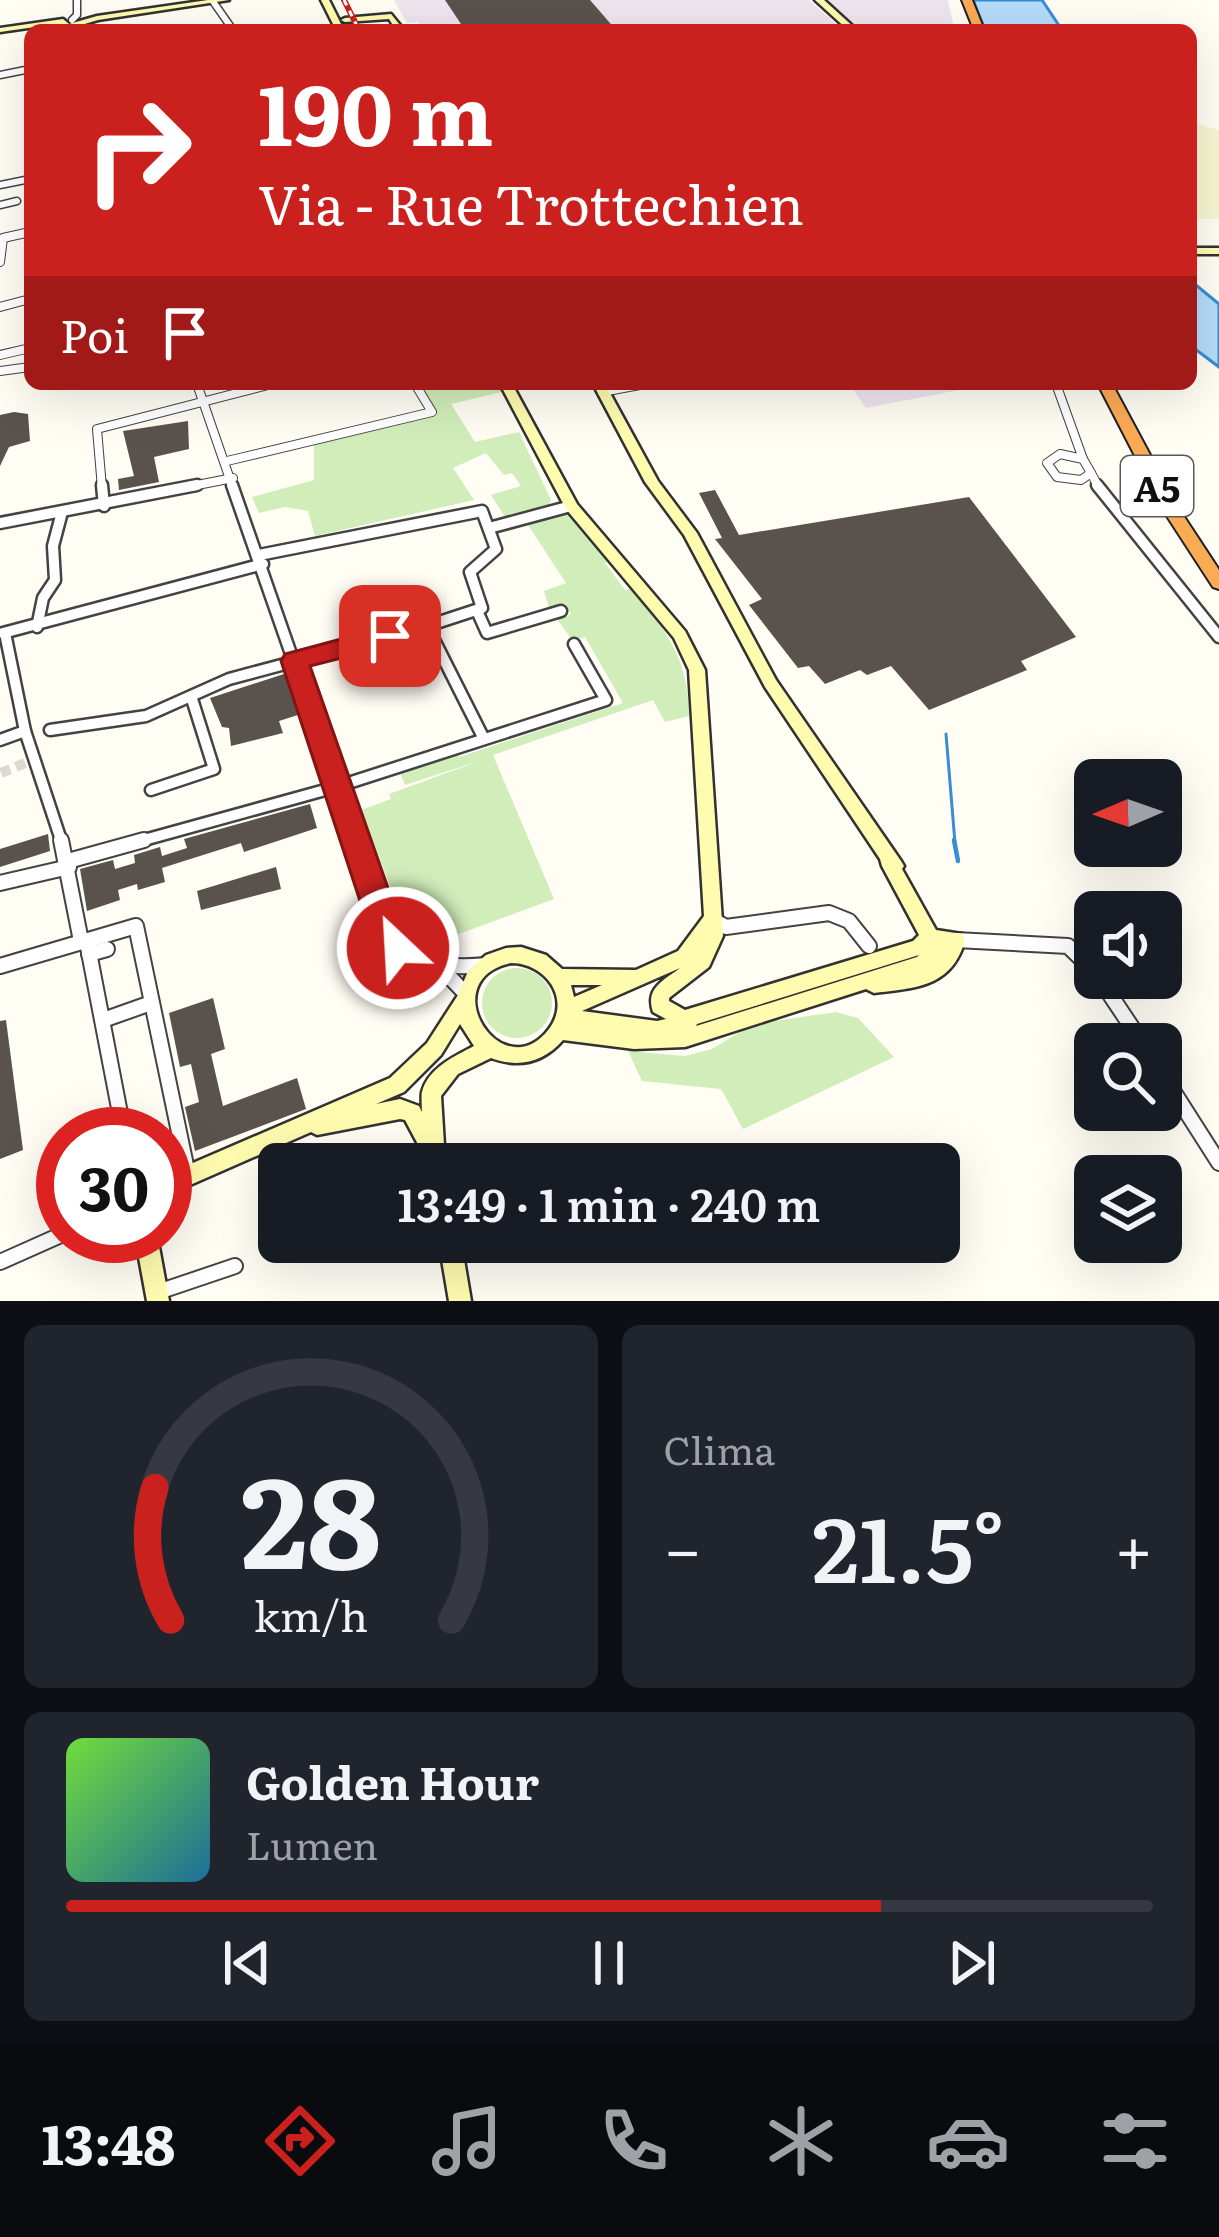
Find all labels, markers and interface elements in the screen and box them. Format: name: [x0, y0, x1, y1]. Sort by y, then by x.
text: 190 m: [258, 47, 493, 172]
icon: right: [60, 72, 216, 228]
text: Via - Rue Trottechien: [258, 161, 804, 242]
text: Poi: [60, 300, 128, 367]
icon: arrive: [152, 300, 218, 366]
road number: A5: [1121, 456, 1193, 516]
pin: [339, 585, 441, 687]
icon: arrive: [357, 603, 423, 669]
north arrow: [1074, 759, 1182, 867]
map controls: [1074, 759, 1182, 1263]
position arrow: [335, 885, 461, 1011]
button: sound: [1074, 891, 1182, 999]
button: search: [1074, 1023, 1182, 1131]
speed limit sign: 30: [36, 1107, 192, 1263]
button: layers: [1074, 1155, 1182, 1263]
text: 13:49 · 1 min · 240 m: [398, 1169, 820, 1236]
text: Clima: [664, 1419, 775, 1477]
text: 28: [240, 1422, 381, 1607]
text: 21.5°: [812, 1477, 1004, 1611]
text: −: [664, 1496, 702, 1594]
text: +: [1115, 1496, 1153, 1594]
text: km/h: [254, 1581, 368, 1644]
text: Golden Hour: [246, 1747, 539, 1814]
text: Lumen: [246, 1814, 378, 1872]
icon: previous: [214, 1930, 280, 1996]
icon: pause: [576, 1930, 642, 1996]
icon: next: [939, 1930, 1005, 1996]
icon: directions: [258, 2099, 342, 2183]
icon: music: [425, 2099, 509, 2183]
icon: phone: [592, 2099, 676, 2183]
icon: climate: [759, 2099, 843, 2183]
icon: car: [926, 2099, 1010, 2183]
icon: filters: [1093, 2099, 1177, 2183]
text: 13:48: [42, 2101, 175, 2182]

